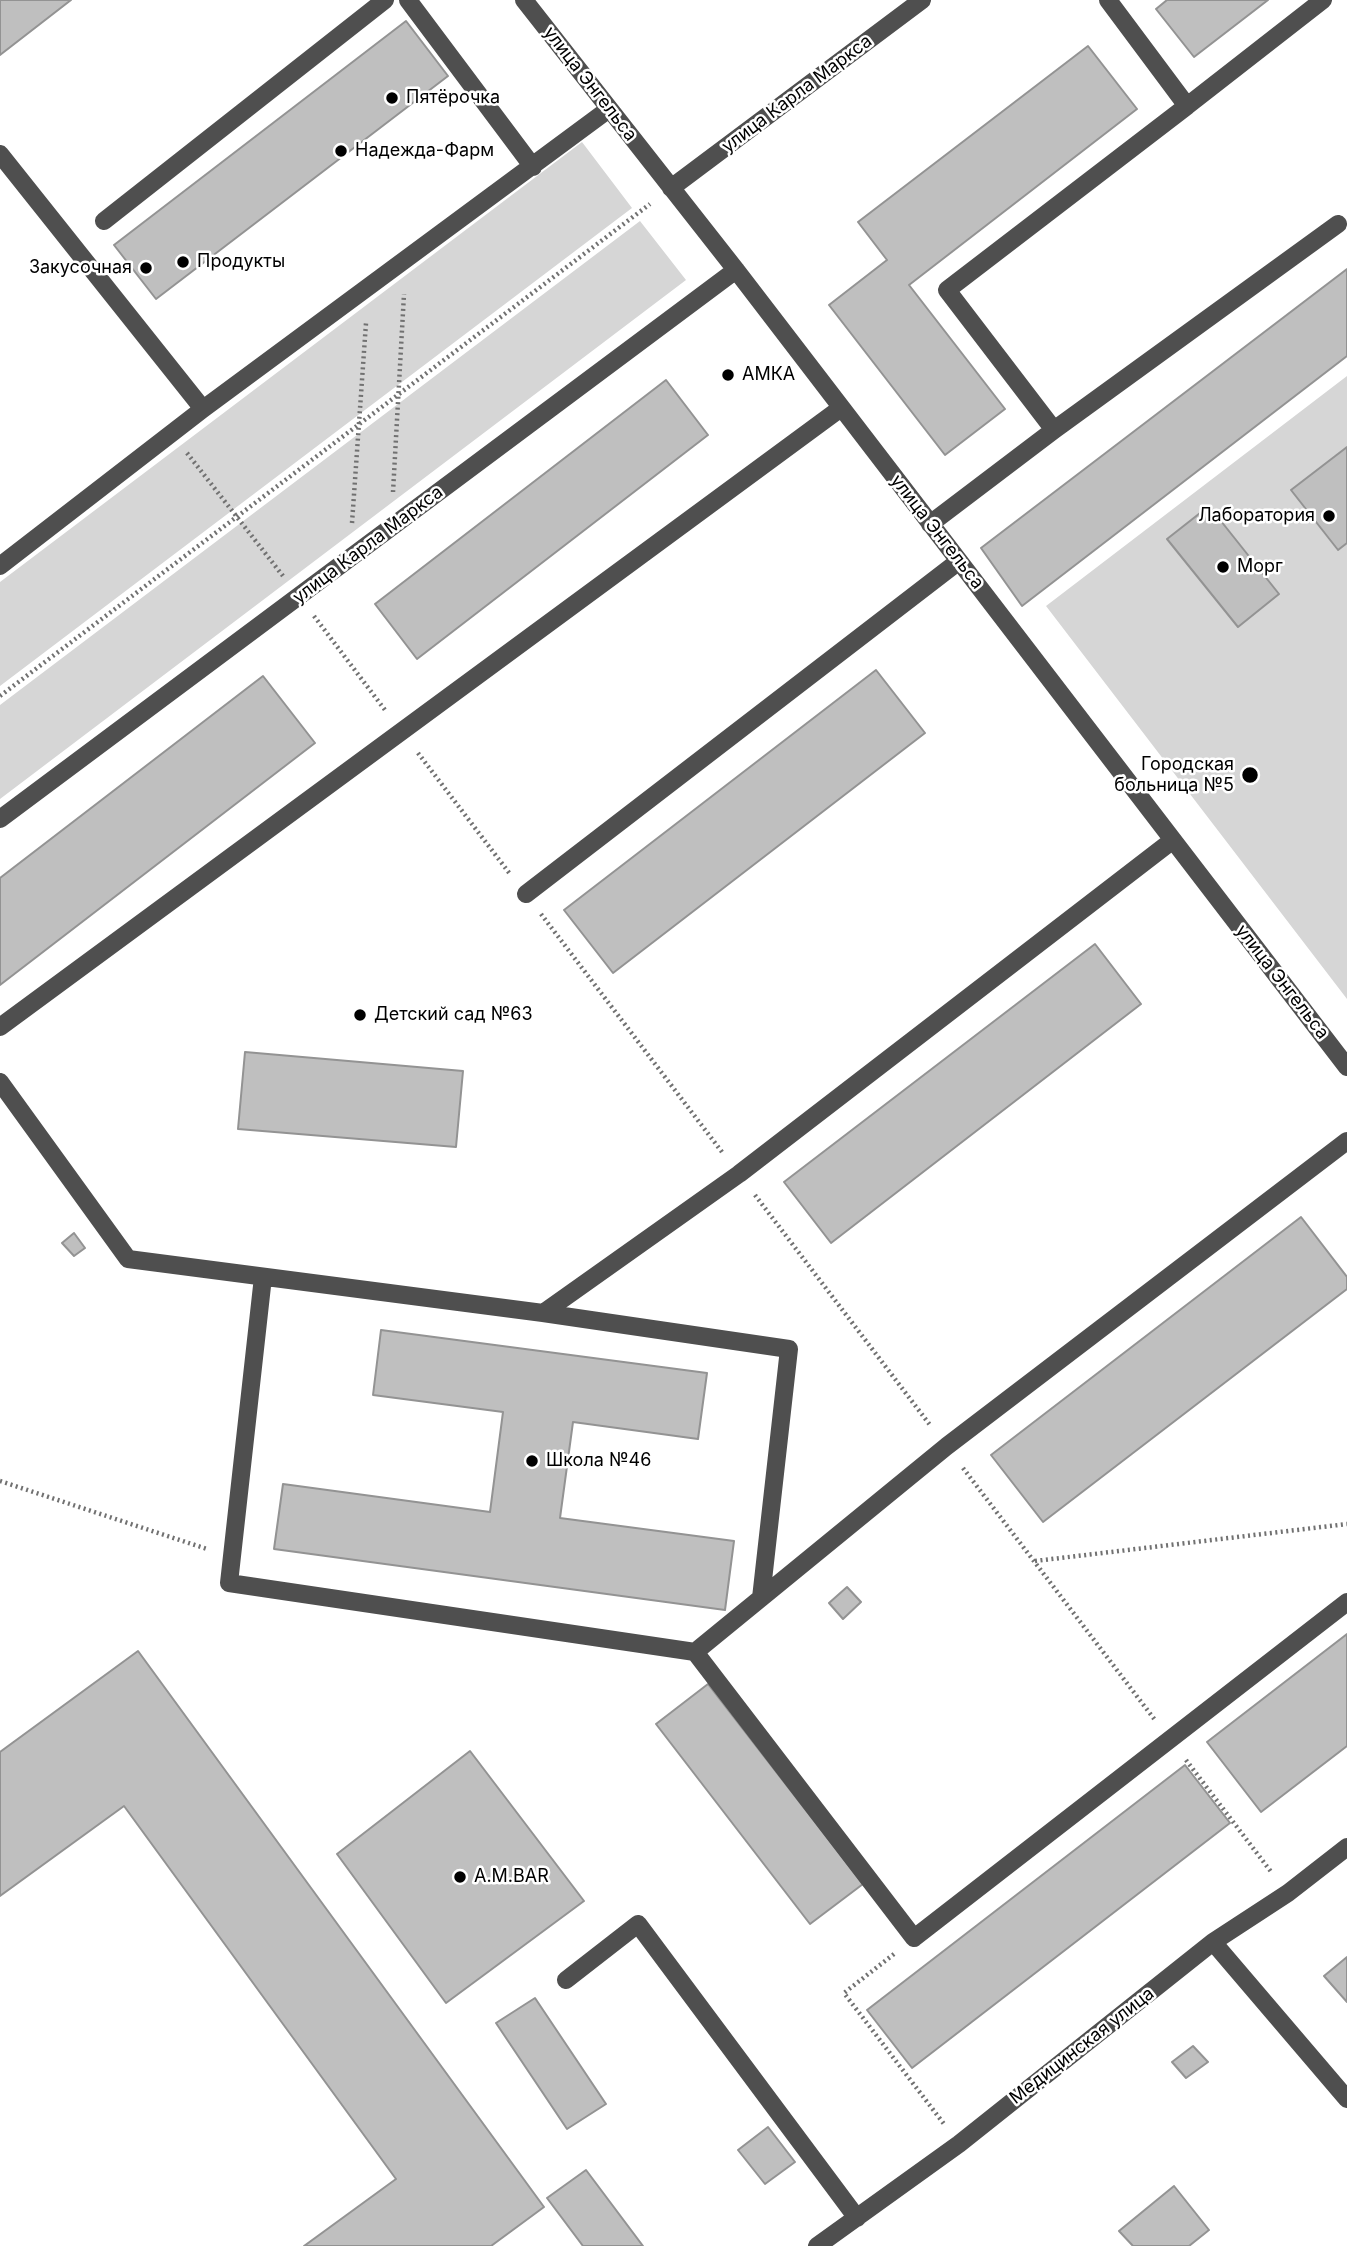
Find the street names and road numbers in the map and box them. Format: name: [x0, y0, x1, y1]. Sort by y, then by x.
street label: улица Энгельса: [539, 23, 641, 145]
street label: улица Карла Маркса: [718, 31, 876, 157]
street label: улица Энгельса: [886, 471, 988, 593]
street label: улица Карла Маркса: [289, 482, 447, 608]
street label: улица Энгельса: [1231, 921, 1333, 1043]
street label: Медицинская улица: [1006, 1983, 1158, 2109]

